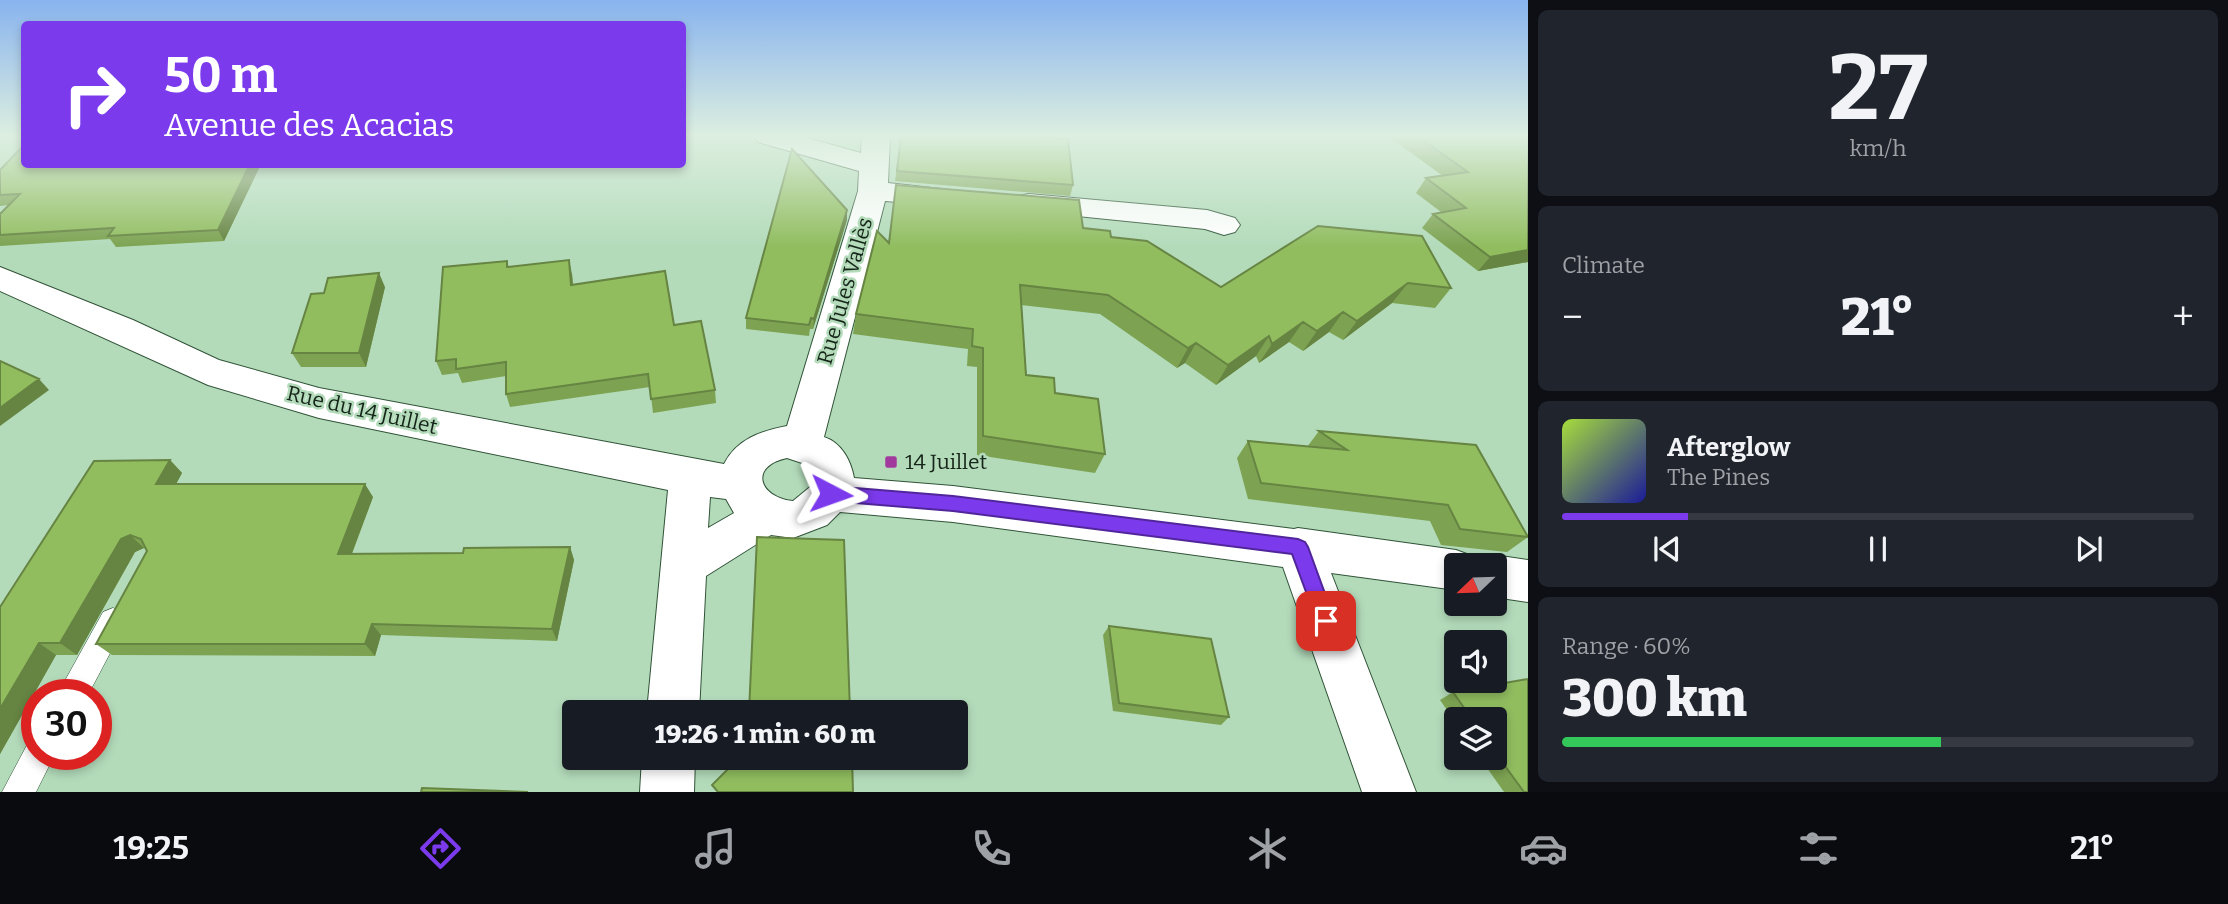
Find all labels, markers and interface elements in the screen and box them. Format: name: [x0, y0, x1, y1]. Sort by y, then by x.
text: 27: [1828, 34, 1928, 143]
text: 50 m: [164, 46, 277, 105]
icon: right: [49, 49, 140, 140]
text: Avenue des Acacias: [164, 106, 454, 144]
text: km/h: [1850, 134, 1906, 162]
street label: Rue Jules Vallès: [812, 215, 878, 367]
text: Climate: [1562, 251, 1645, 279]
text: 21°: [1841, 286, 1914, 349]
text: −: [1562, 294, 1583, 340]
text: +: [2172, 294, 2194, 340]
street label: Rue du 14 Juillet: [284, 380, 440, 440]
text: Afterglow: [1667, 432, 1790, 463]
place label: 14 Juillet: [905, 449, 988, 475]
marker: 14 Juillet: [883, 454, 899, 470]
position arrow: [794, 457, 868, 531]
text: The Pines: [1667, 463, 1770, 491]
icon: previous: [1648, 530, 1686, 568]
icon: pause: [1859, 530, 1897, 568]
icon: next: [2070, 530, 2108, 568]
north arrow: [1444, 553, 1507, 616]
map controls: [1444, 553, 1507, 770]
pin: [1296, 591, 1356, 651]
icon: arrive: [1307, 602, 1345, 640]
button: sound: [1444, 630, 1507, 693]
text: Range · 60%: [1562, 632, 1691, 660]
text: 300 km: [1562, 667, 1747, 730]
speed limit sign: 30: [21, 679, 112, 770]
button: layers: [1444, 707, 1507, 770]
text: 19:26 · 1 min · 60 m: [654, 719, 876, 750]
icon: directions: [416, 824, 465, 873]
icon: music: [691, 824, 740, 873]
icon: phone: [967, 824, 1016, 873]
icon: climate: [1243, 824, 1292, 873]
icon: car: [1519, 824, 1568, 873]
icon: filters: [1794, 824, 1843, 873]
text: 19:25: [113, 829, 189, 867]
text: 21°: [2070, 829, 2115, 867]

